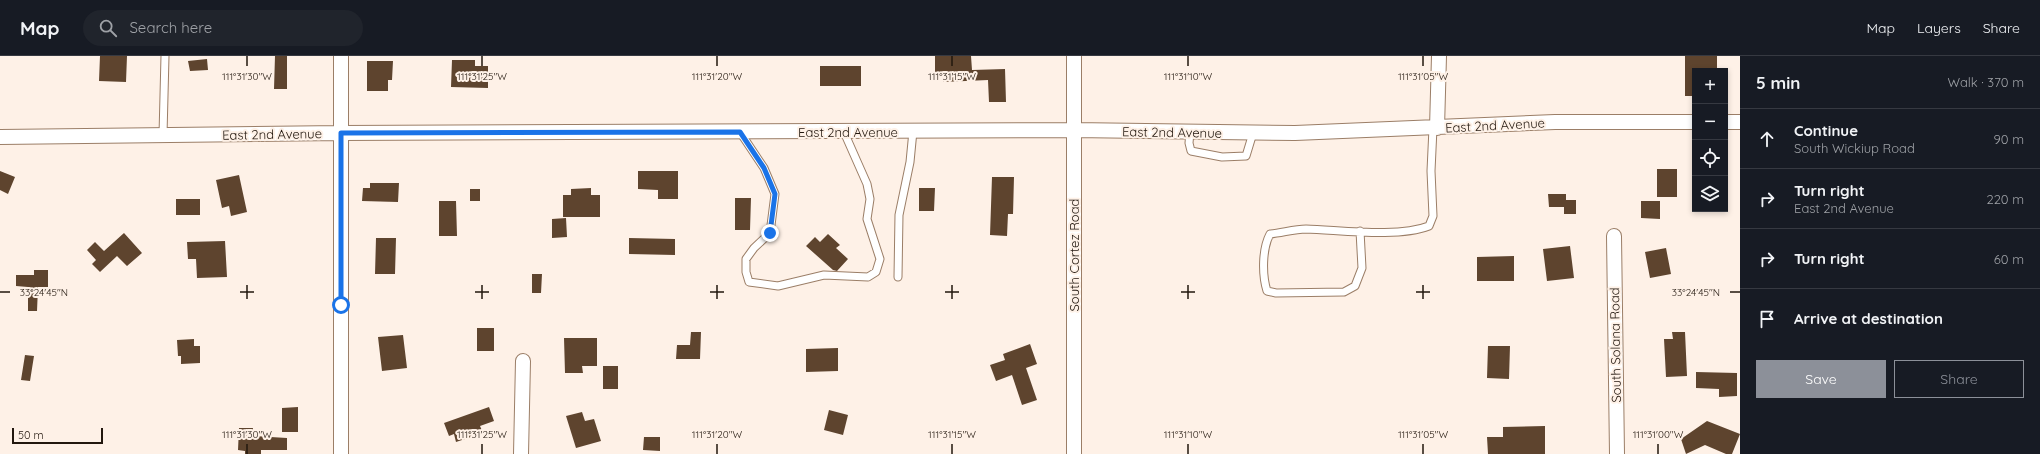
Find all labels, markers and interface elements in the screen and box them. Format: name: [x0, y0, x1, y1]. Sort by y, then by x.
search box: [83, 10, 363, 46]
text: Map: [20, 16, 59, 40]
icon: search: [97, 17, 119, 39]
text: Search here: [129, 18, 212, 37]
text: Map: [1866, 19, 1895, 37]
text: Layers: [1917, 19, 1961, 37]
text: Share: [1983, 19, 2020, 37]
map controls: [1692, 68, 1728, 212]
button: +: [1692, 68, 1728, 104]
text: 111°31'30"W: [222, 70, 272, 83]
text: 111°31'25"W: [457, 70, 507, 83]
text: 111°31'20"W: [692, 70, 742, 83]
text: 111°31'15"W: [928, 70, 976, 83]
text: 111°31'10"W: [1164, 70, 1213, 83]
text: 111°31'05"W: [1398, 70, 1448, 83]
text: 5 min: [1756, 72, 1800, 93]
text: Walk · 370 m: [1947, 74, 2024, 90]
button: −: [1692, 104, 1728, 140]
street label: East 2nd Avenue: [1445, 114, 1545, 136]
text: Continue: [1794, 121, 1858, 140]
street label: East 2nd Avenue: [1122, 123, 1222, 141]
street label: East 2nd Avenue: [798, 124, 898, 140]
street label: East 2nd Avenue: [222, 125, 322, 143]
icon: ahead: [1756, 128, 1778, 150]
text: 90 m: [1994, 131, 2024, 147]
button: locate: [1692, 140, 1728, 176]
text: South Wickiup Road: [1794, 140, 1915, 156]
button: layers: [1692, 176, 1728, 212]
text: Turn right: [1794, 181, 1865, 200]
icon: right: [1756, 188, 1778, 210]
text: 220 m: [1986, 191, 2024, 207]
street label: South Cortez Road: [1066, 199, 1082, 311]
text: East 2nd Avenue: [1794, 200, 1894, 216]
route end: [761, 224, 779, 242]
icon: right: [1756, 248, 1778, 270]
text: Turn right: [1794, 249, 1865, 268]
text: 60 m: [1994, 251, 2024, 267]
text: 33°24'45"N: [20, 286, 68, 299]
text: 33°24'45"N: [1672, 286, 1720, 299]
street label: South Solana Road: [1606, 287, 1624, 403]
route start: [332, 296, 350, 314]
icon: arrive: [1756, 308, 1778, 330]
text: Arrive at destination: [1794, 309, 1943, 328]
button: Save: [1756, 360, 1886, 398]
button: Share: [1894, 360, 2024, 398]
scale bar: [12, 426, 103, 445]
text: 50 m: [18, 428, 44, 442]
text: 111°31'30"W: [222, 428, 272, 441]
text: 111°31'25"W: [457, 428, 507, 441]
text: 111°31'20"W: [692, 428, 742, 441]
text: 111°31'15"W: [928, 428, 976, 441]
text: 111°31'10"W: [1164, 428, 1213, 441]
text: 111°31'05"W: [1398, 428, 1448, 441]
text: 111°31'00"W: [1633, 428, 1684, 441]

